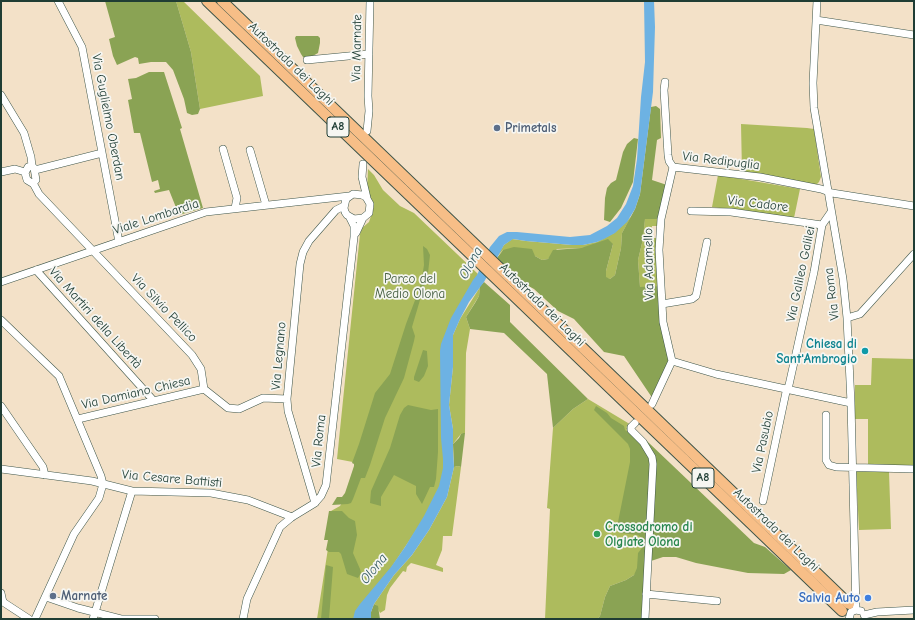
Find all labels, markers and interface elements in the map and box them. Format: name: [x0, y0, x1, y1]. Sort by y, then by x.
street label: Via Marnate: [349, 14, 365, 82]
street label: Autostrada dei Laghi: [245, 19, 337, 109]
street label: Via Guglielmo Oberdan: [88, 53, 128, 181]
road number: A8: [327, 117, 349, 137]
place label: Primetals: [505, 120, 556, 136]
marker: Primetals: [492, 123, 502, 133]
street label: Via Redipuglia: [681, 149, 761, 173]
street label: Via Cadore: [727, 193, 789, 215]
street label: Viale Lombardia: [111, 196, 201, 238]
street label: Via Galileo Galilei: [783, 225, 819, 323]
street label: Via Adamello: [641, 228, 657, 300]
water label: Olona: [455, 244, 487, 282]
street label: Autostrada dei Laghi: [496, 260, 588, 350]
street label: Via Martiri della Libertà: [45, 264, 145, 372]
street label: Via Roma: [821, 267, 843, 321]
street label: Via Silvio Pellico: [128, 271, 200, 345]
park label: Parco del Medio Olona: [375, 271, 445, 302]
street label: Via Legnano: [268, 321, 290, 391]
place label: Chiesa di Sant'Ambrogio: [776, 336, 857, 367]
marker: Chiesa di Sant'Ambrogio: [860, 346, 870, 356]
street label: Via Damiano Chiesa: [80, 373, 192, 413]
street label: Via Pasubio: [749, 409, 777, 475]
street label: Via Roma: [308, 414, 330, 468]
street label: Via Cesare Battisti: [121, 467, 223, 491]
road number: A8: [692, 468, 714, 488]
street label: Autostrada dei Laghi: [730, 485, 822, 575]
place label: Crossodromo di Olgiate Olona: [605, 519, 693, 550]
marker: Crossodromo di Olgiate Olona: [592, 529, 602, 539]
water label: Olona: [357, 550, 391, 588]
place label: Marnate: [61, 588, 107, 604]
place label: Salvia Auto: [799, 590, 860, 606]
marker: Marnate: [48, 591, 58, 601]
marker: Salvia Auto: [863, 593, 873, 603]

